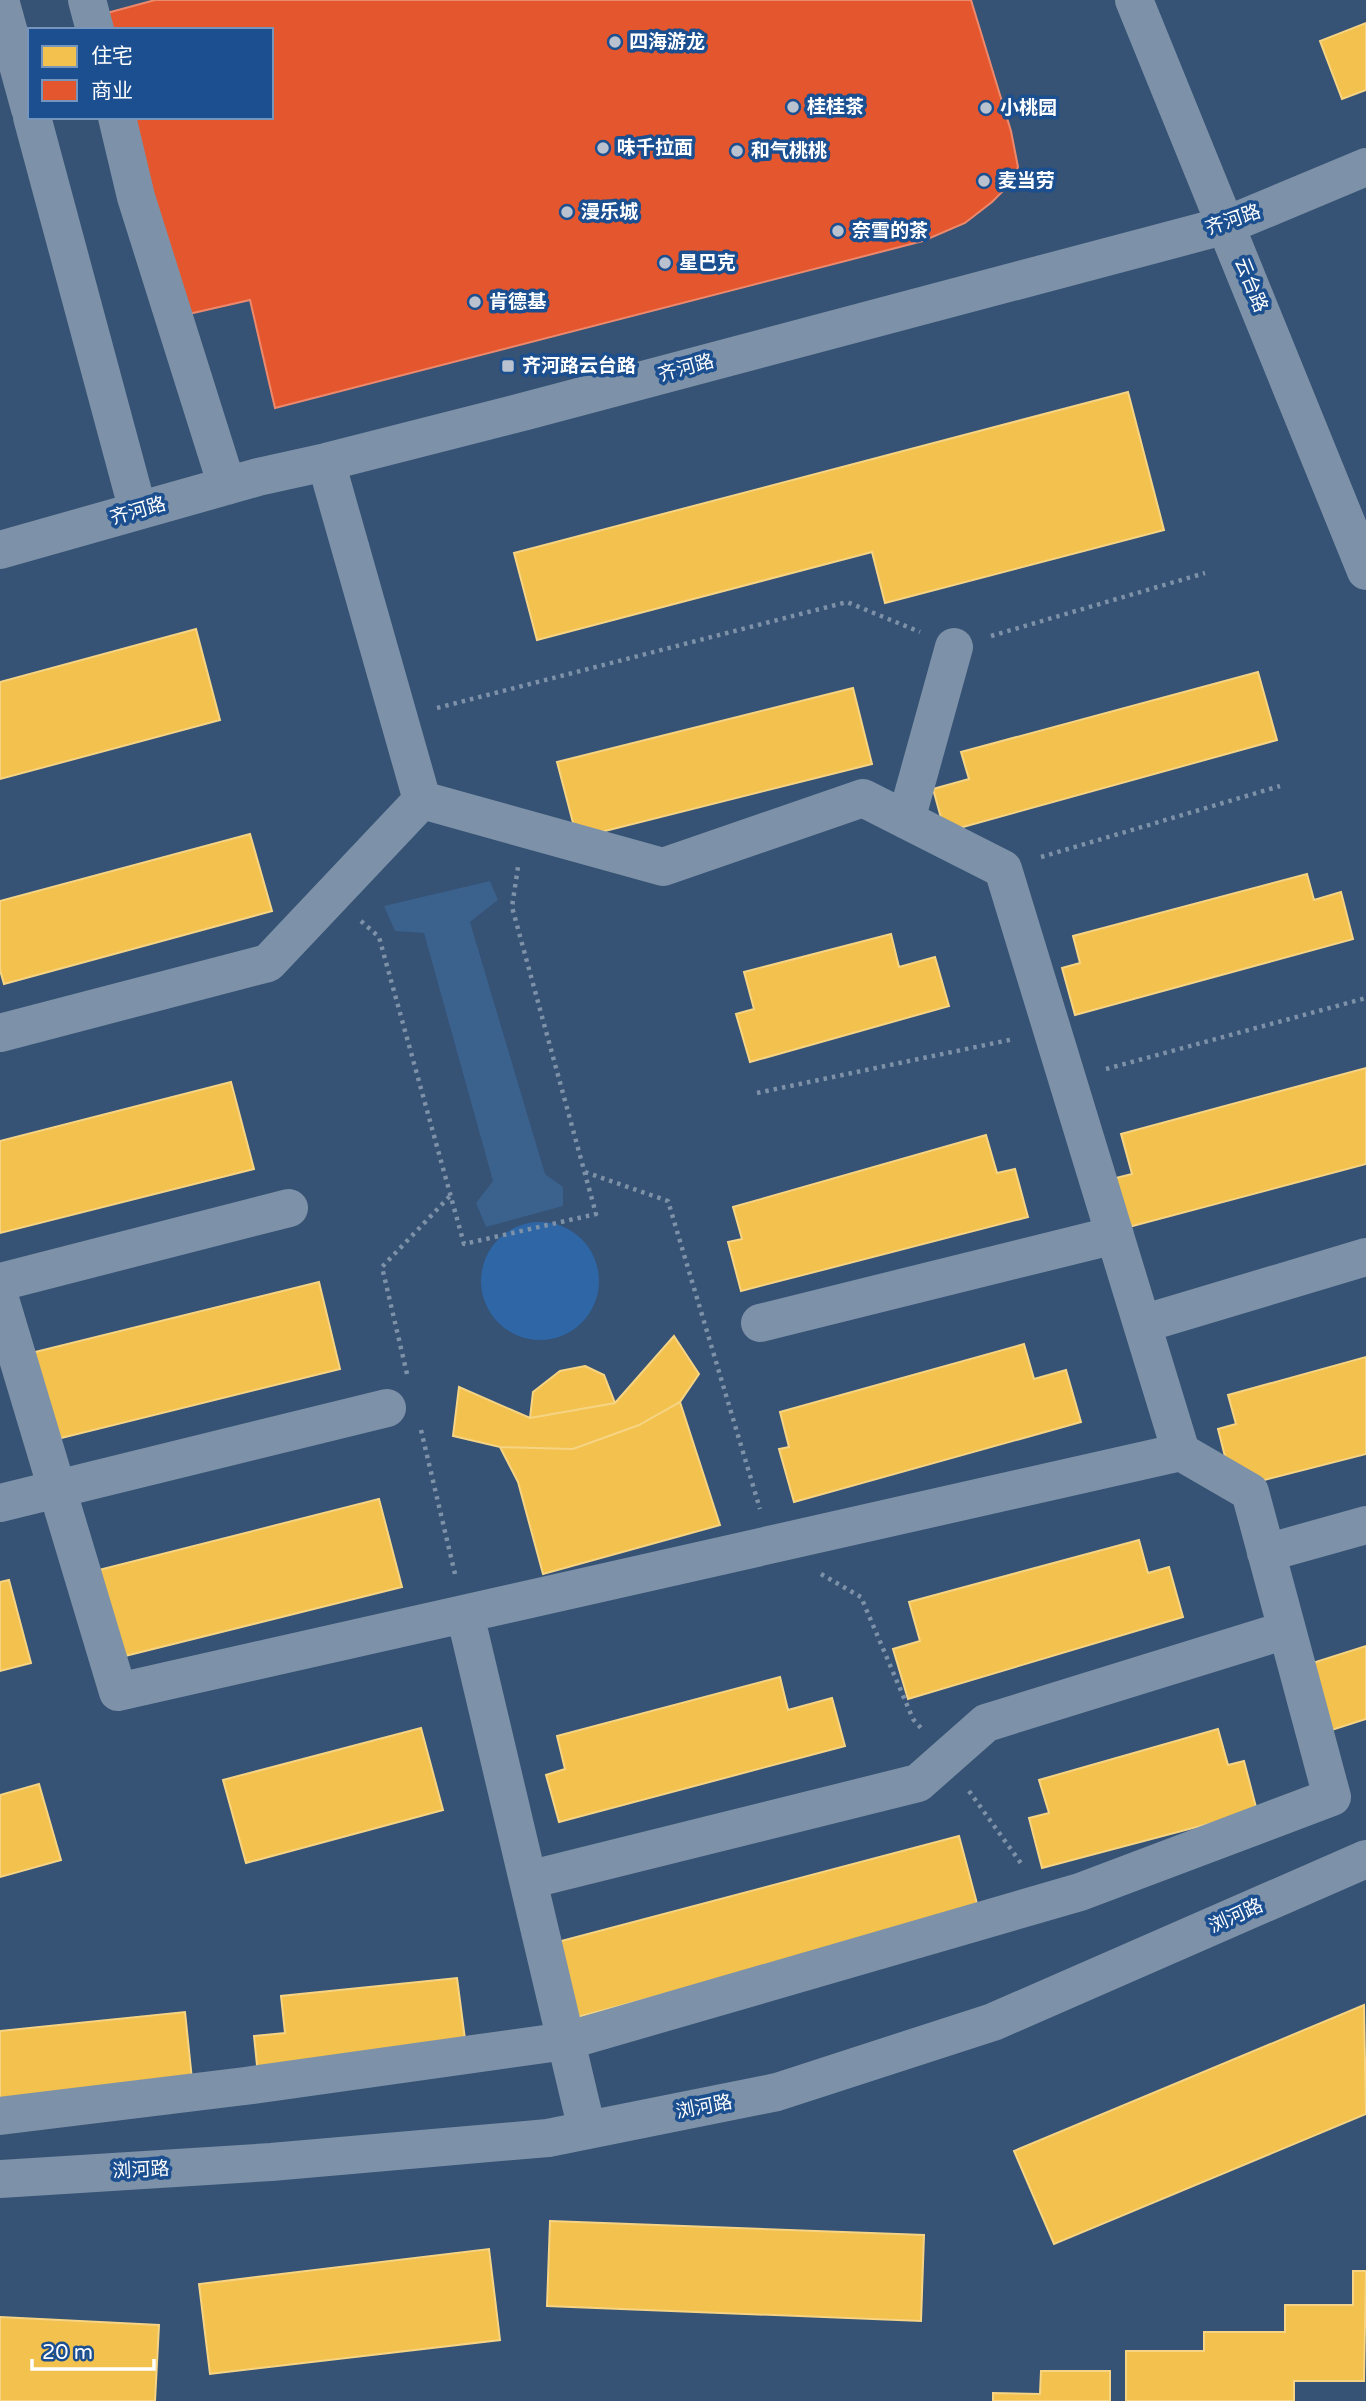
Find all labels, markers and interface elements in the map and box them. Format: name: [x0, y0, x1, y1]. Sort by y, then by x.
legend: [28, 28, 273, 119]
place label: 四海游龙: [629, 31, 705, 53]
marker: 四海游龙: [607, 34, 623, 50]
text: 住宅: [91, 44, 133, 69]
text: 商业: [91, 79, 133, 104]
place label: 桂桂茶: [807, 96, 864, 118]
place label: 小桃园: [1000, 97, 1057, 119]
marker: 桂桂茶: [785, 99, 801, 115]
marker: 小桃园: [978, 100, 994, 116]
place label: 味千拉面: [617, 137, 693, 159]
marker: 味千拉面: [595, 140, 611, 156]
place label: 和气桃桃: [751, 140, 827, 162]
marker: 和气桃桃: [729, 143, 745, 159]
place label: 麦当劳: [998, 170, 1055, 192]
marker: 麦当劳: [976, 173, 992, 189]
street label: 齐河路: [1202, 200, 1264, 240]
place label: 漫乐城: [581, 201, 638, 223]
marker: 漫乐城: [559, 204, 575, 220]
place label: 奈雪的茶: [852, 220, 928, 242]
marker: 奈雪的茶: [830, 223, 846, 239]
place label: 星巴克: [679, 252, 736, 274]
street label: 云台路: [1230, 254, 1272, 316]
marker: 星巴克: [657, 255, 673, 271]
place label: 肯德基: [489, 291, 547, 313]
marker: 肯德基: [467, 294, 483, 310]
street label: 齐河路: [656, 350, 716, 386]
place label: 齐河路云台路: [522, 355, 636, 377]
marker: 齐河路云台路: [500, 358, 516, 374]
street label: 齐河路: [108, 493, 168, 529]
street label: 浏河路: [1205, 1894, 1267, 1938]
street label: 浏河路: [674, 2091, 734, 2123]
street label: 浏河路: [112, 2158, 170, 2182]
scale bar: [32, 2328, 154, 2372]
text: 20 m: [42, 2340, 93, 2365]

